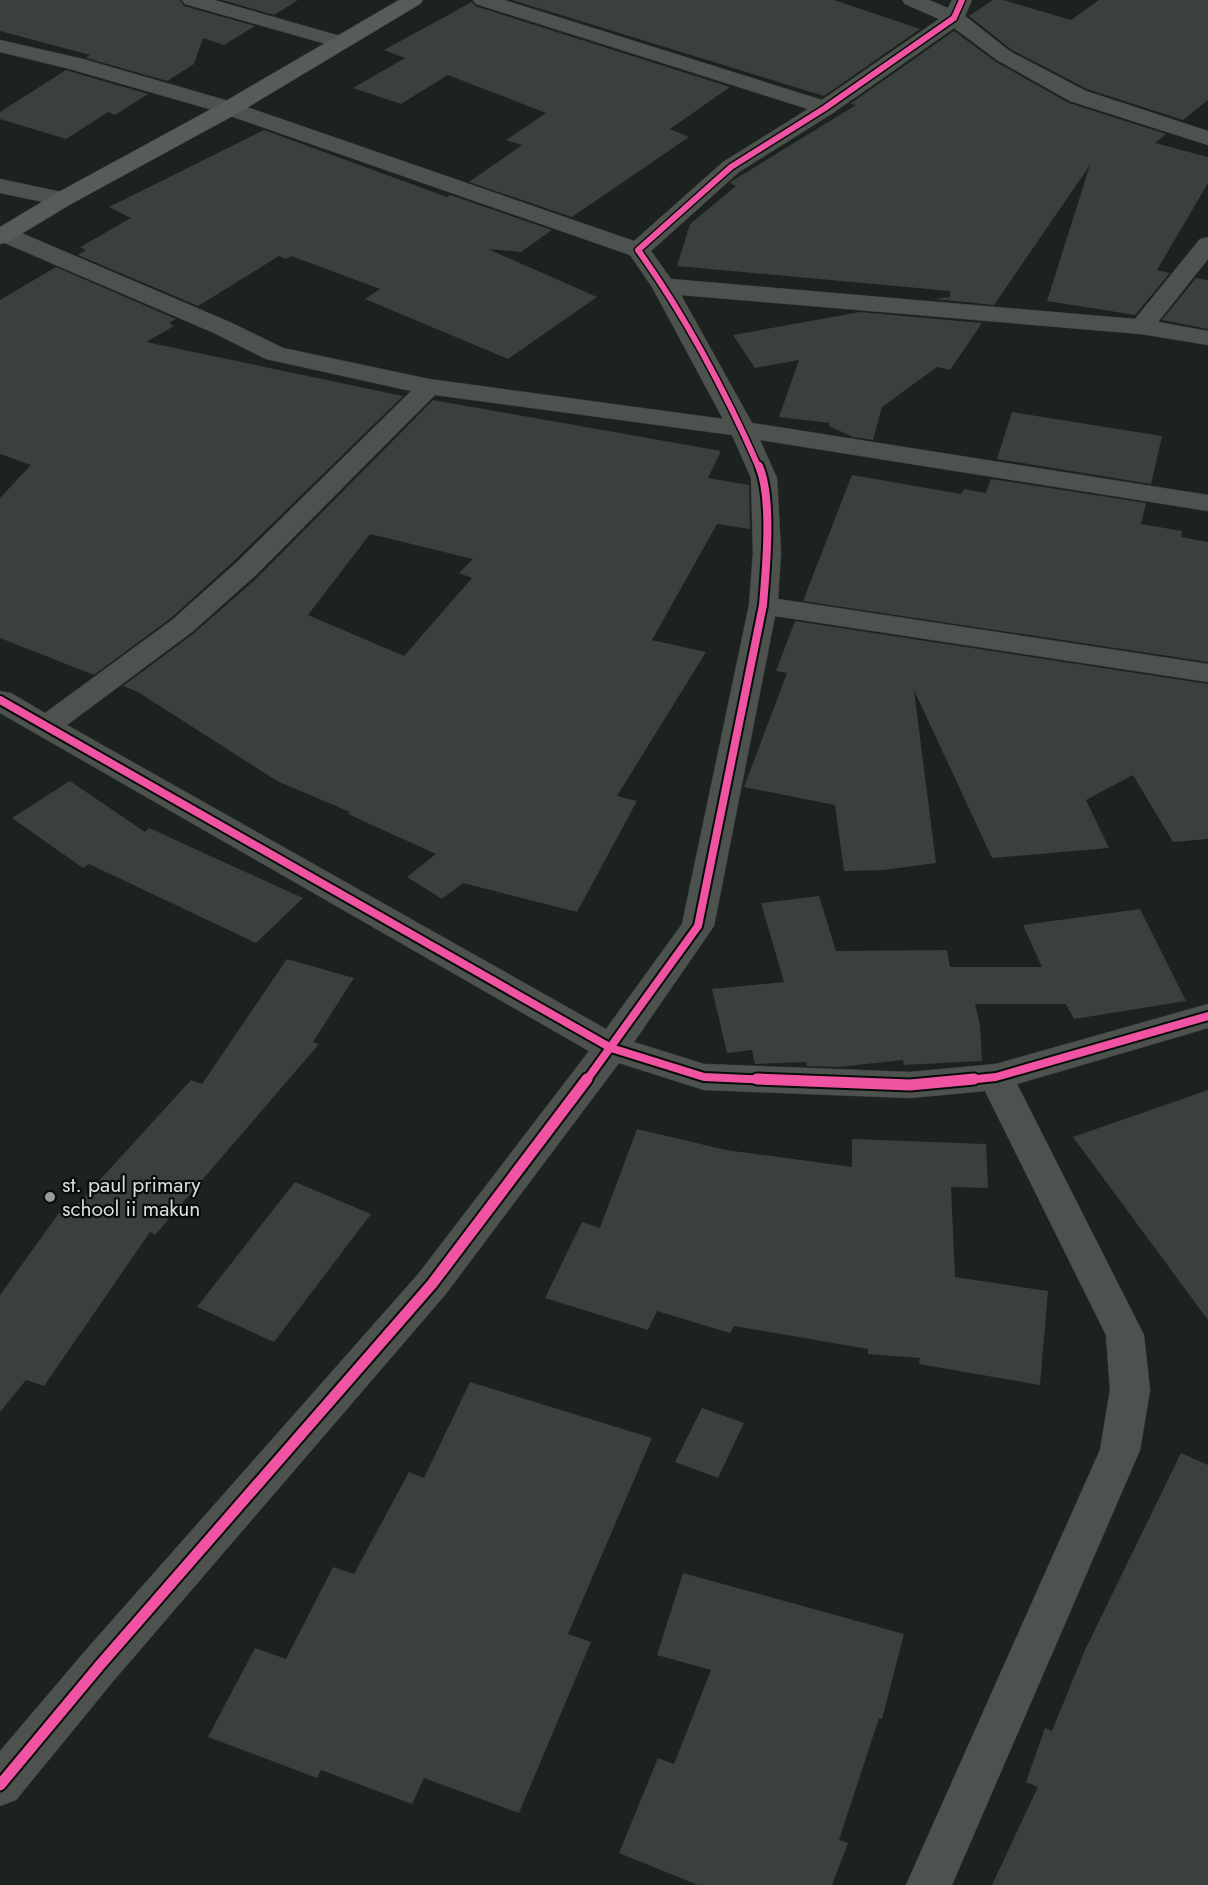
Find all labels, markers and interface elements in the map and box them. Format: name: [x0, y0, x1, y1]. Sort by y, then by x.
place label: st. paul primary school ii makun: [62, 1170, 201, 1224]
marker: st. paul primary school ii makun: [43, 1190, 57, 1204]

